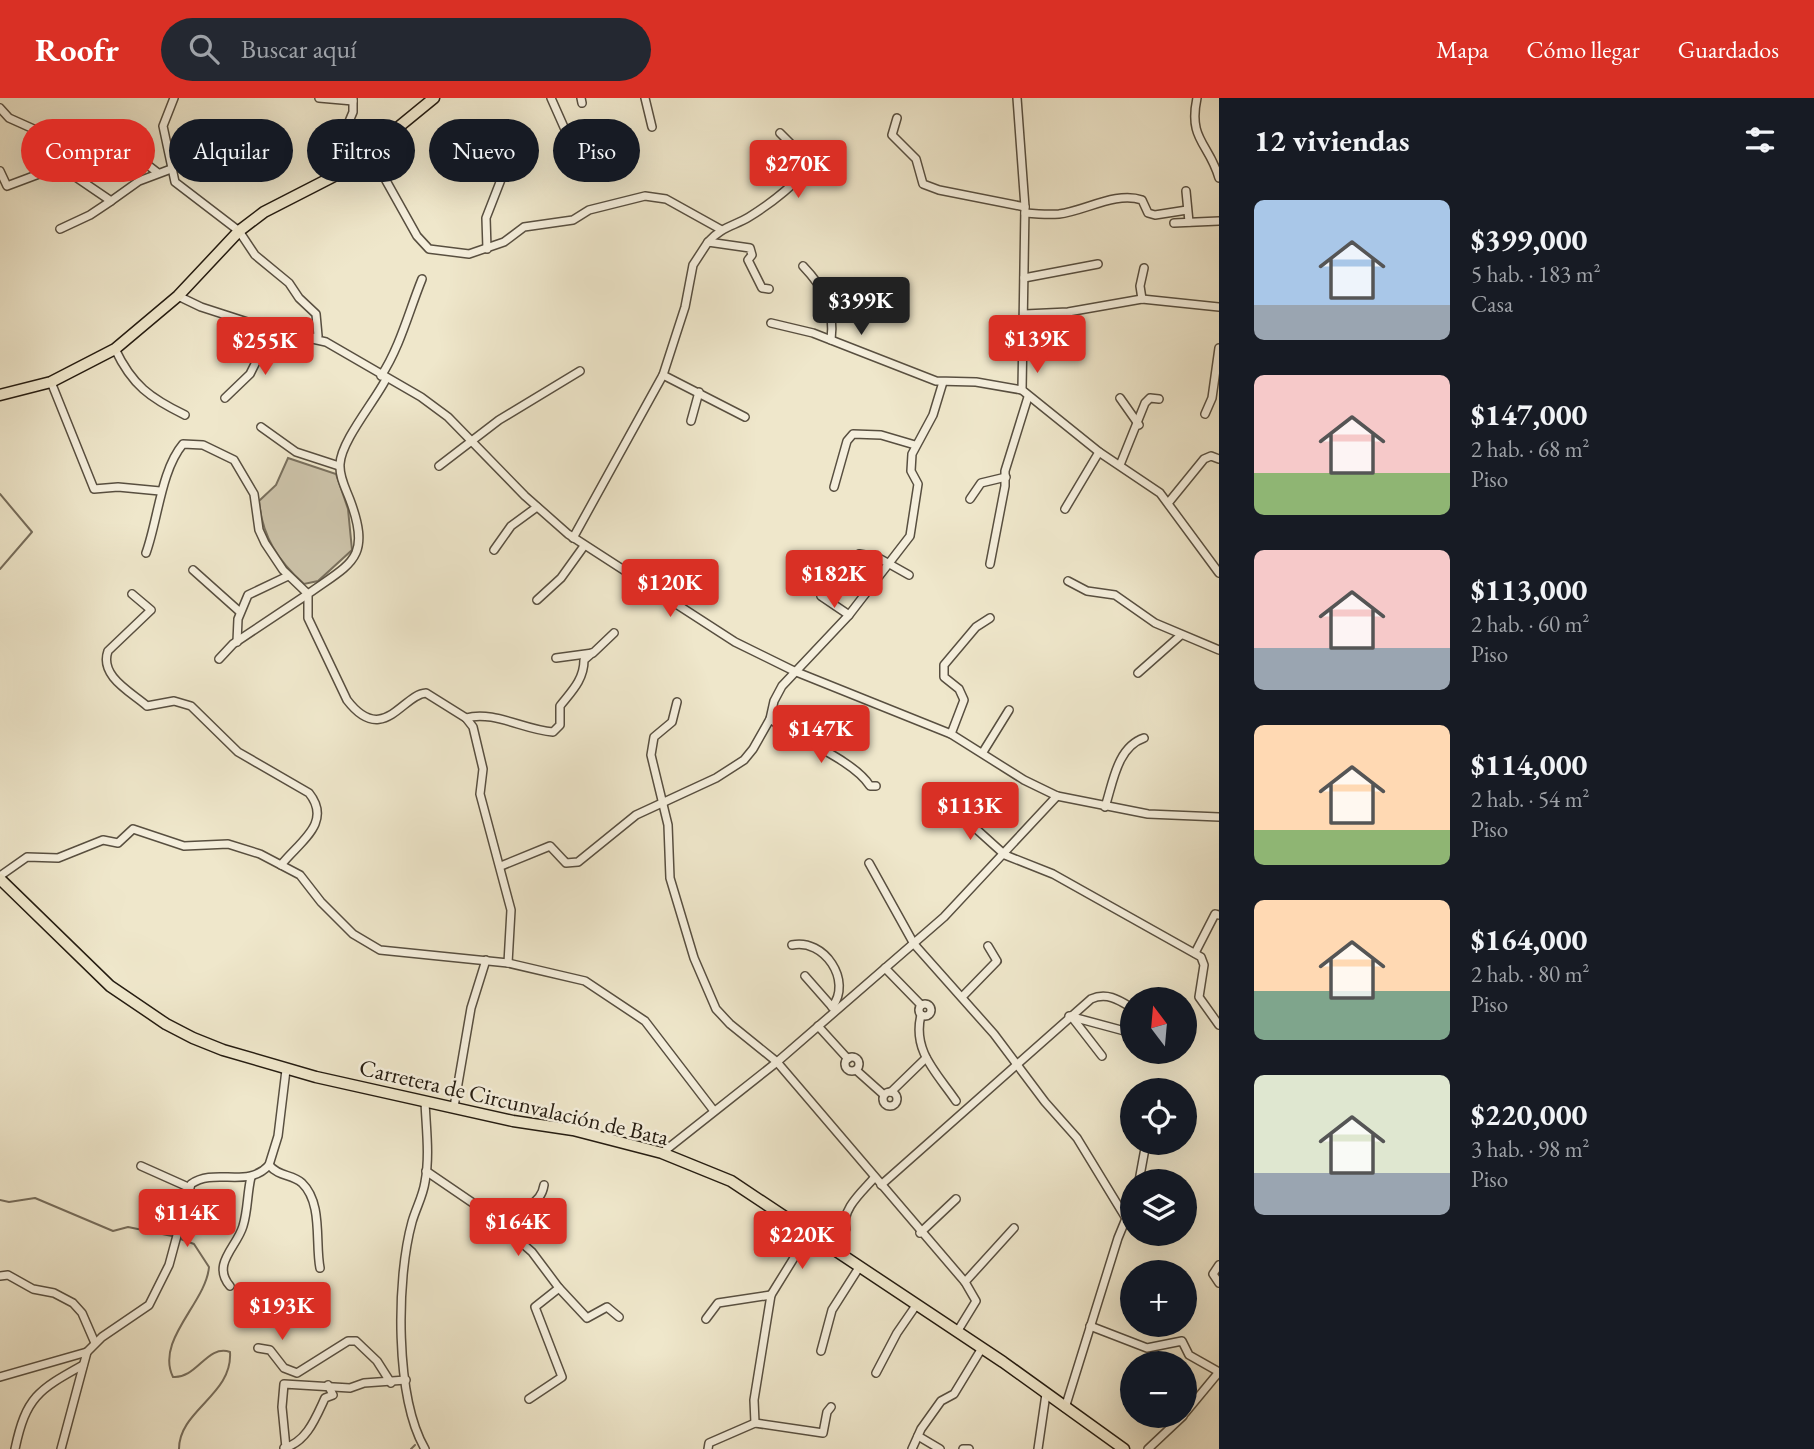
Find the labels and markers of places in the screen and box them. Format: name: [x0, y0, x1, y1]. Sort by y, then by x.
pin: $270K: [749, 140, 847, 200]
pin: $399K: [812, 278, 910, 337]
pin: $139K: [988, 316, 1086, 375]
pin: $255K: [216, 317, 314, 377]
pin: $182K: [785, 550, 883, 610]
pin: $120K: [621, 560, 719, 619]
pin: $147K: [772, 706, 870, 765]
pin: $113K: [921, 782, 1019, 842]
pin: $114K: [138, 1190, 236, 1249]
pin: $164K: [469, 1198, 567, 1258]
pin: $220K: [753, 1212, 851, 1271]
pin: $193K: [233, 1282, 331, 1342]

